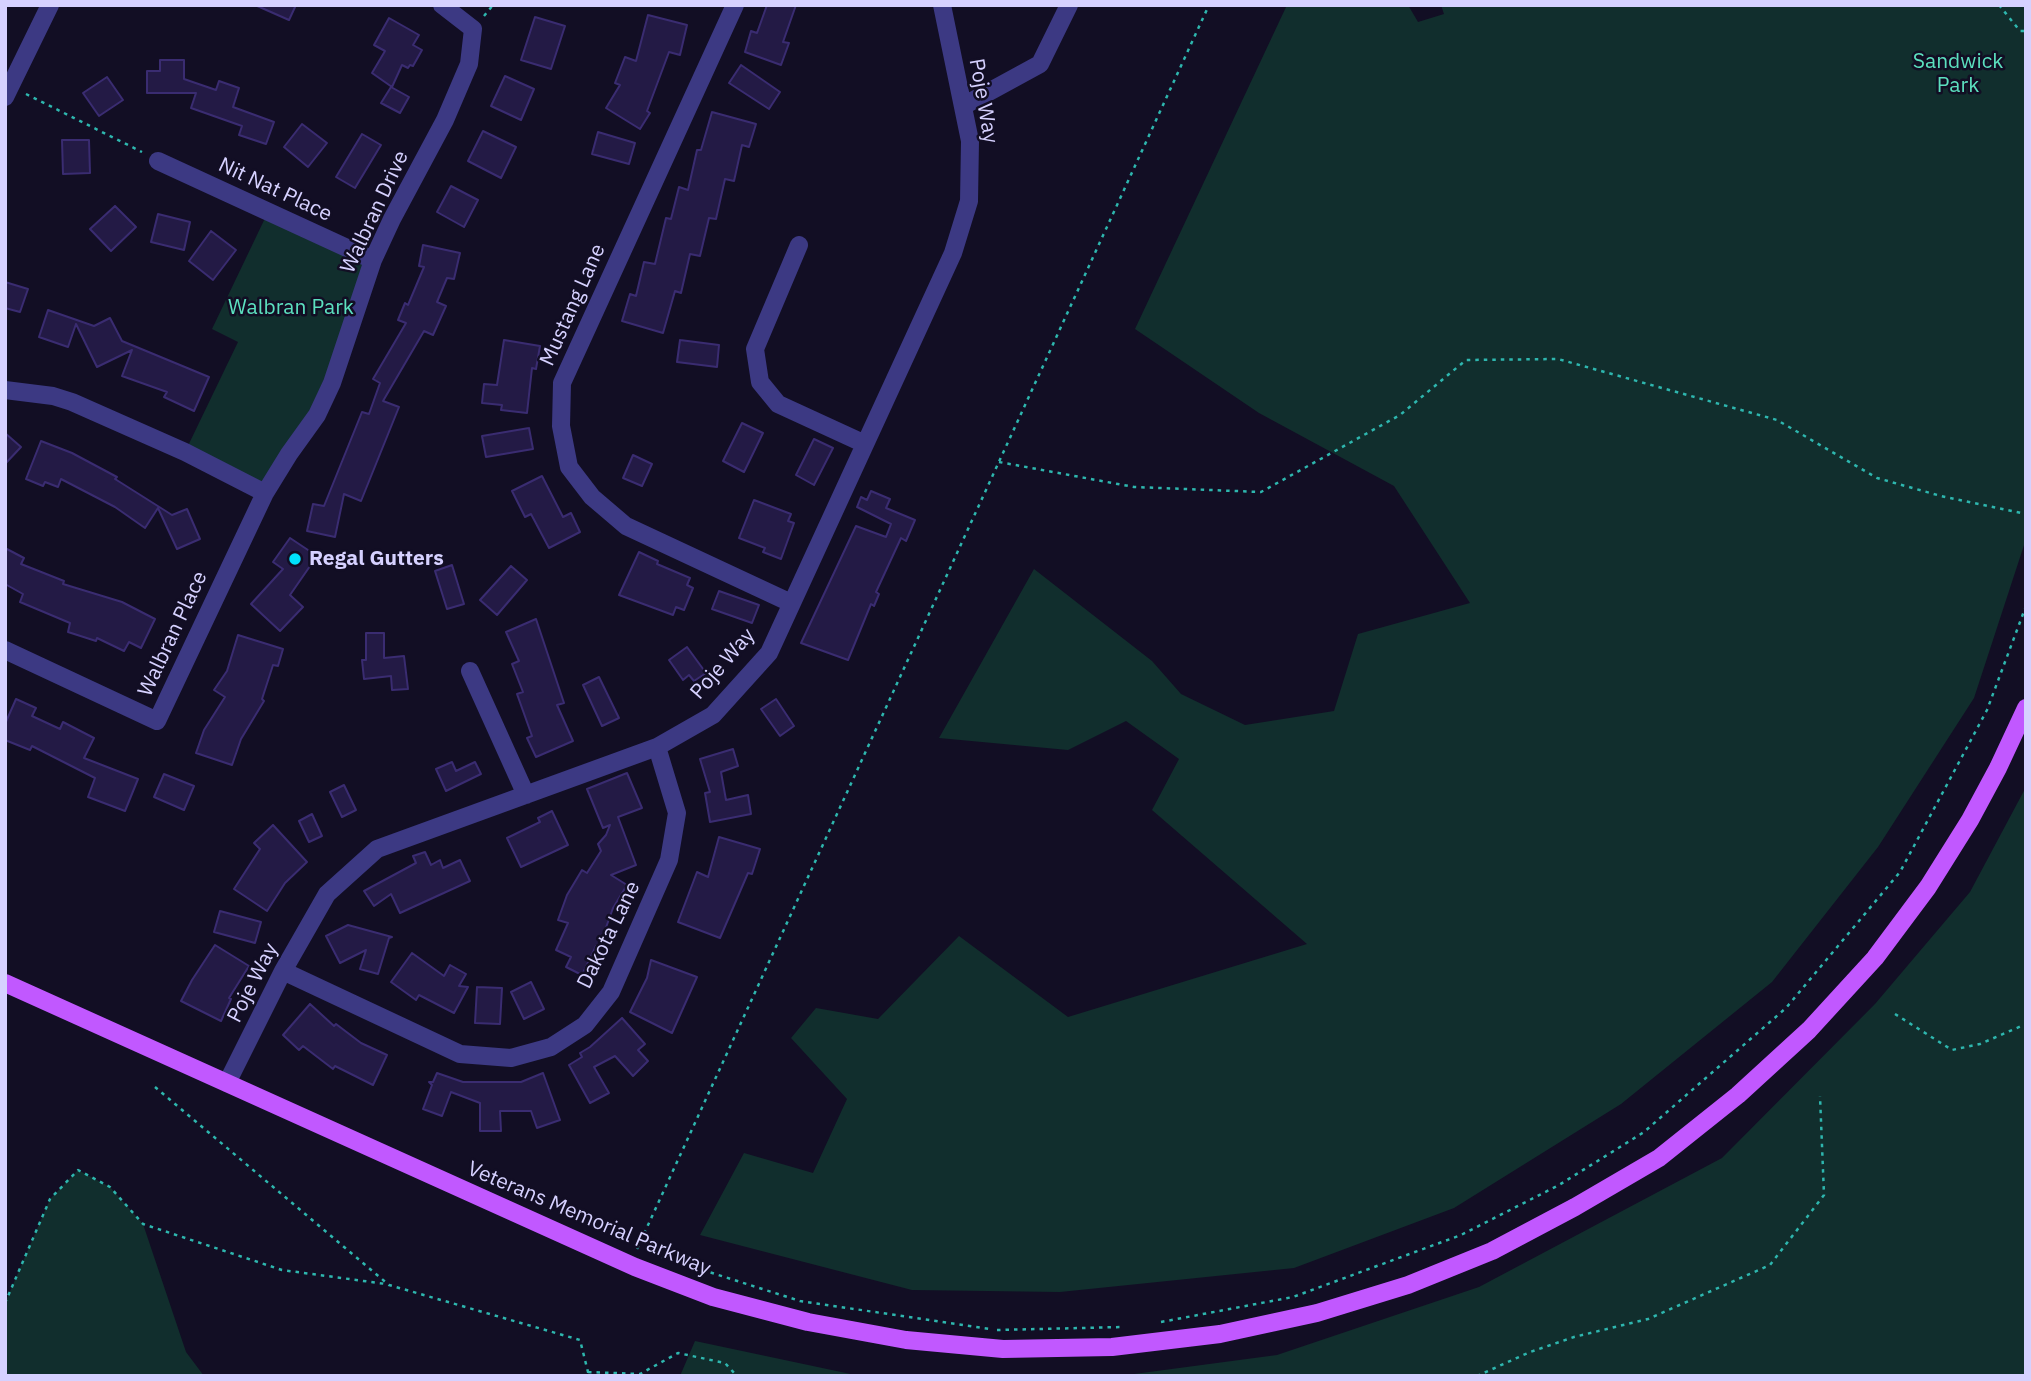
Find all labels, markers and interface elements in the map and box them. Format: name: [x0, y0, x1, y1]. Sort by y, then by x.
park label: Sandwick Park: [1913, 49, 2003, 99]
street label: Poje Way: [963, 57, 1003, 145]
street label: Walbran Drive: [336, 147, 414, 277]
street label: Nit Nat Place: [214, 153, 336, 227]
street label: Mustang Lane: [535, 240, 611, 370]
park label: Walbran Park: [228, 295, 354, 321]
place label: Regal Gutters: [309, 546, 444, 572]
marker: Regal Gutters: [287, 551, 303, 567]
street label: Walbran Place: [133, 568, 213, 700]
street label: Poje Way: [685, 623, 761, 705]
street label: Dakota Lane: [572, 877, 646, 993]
street label: Poje Way: [222, 939, 284, 1027]
street label: Veterans Memorial Parkway: [463, 1156, 715, 1282]

